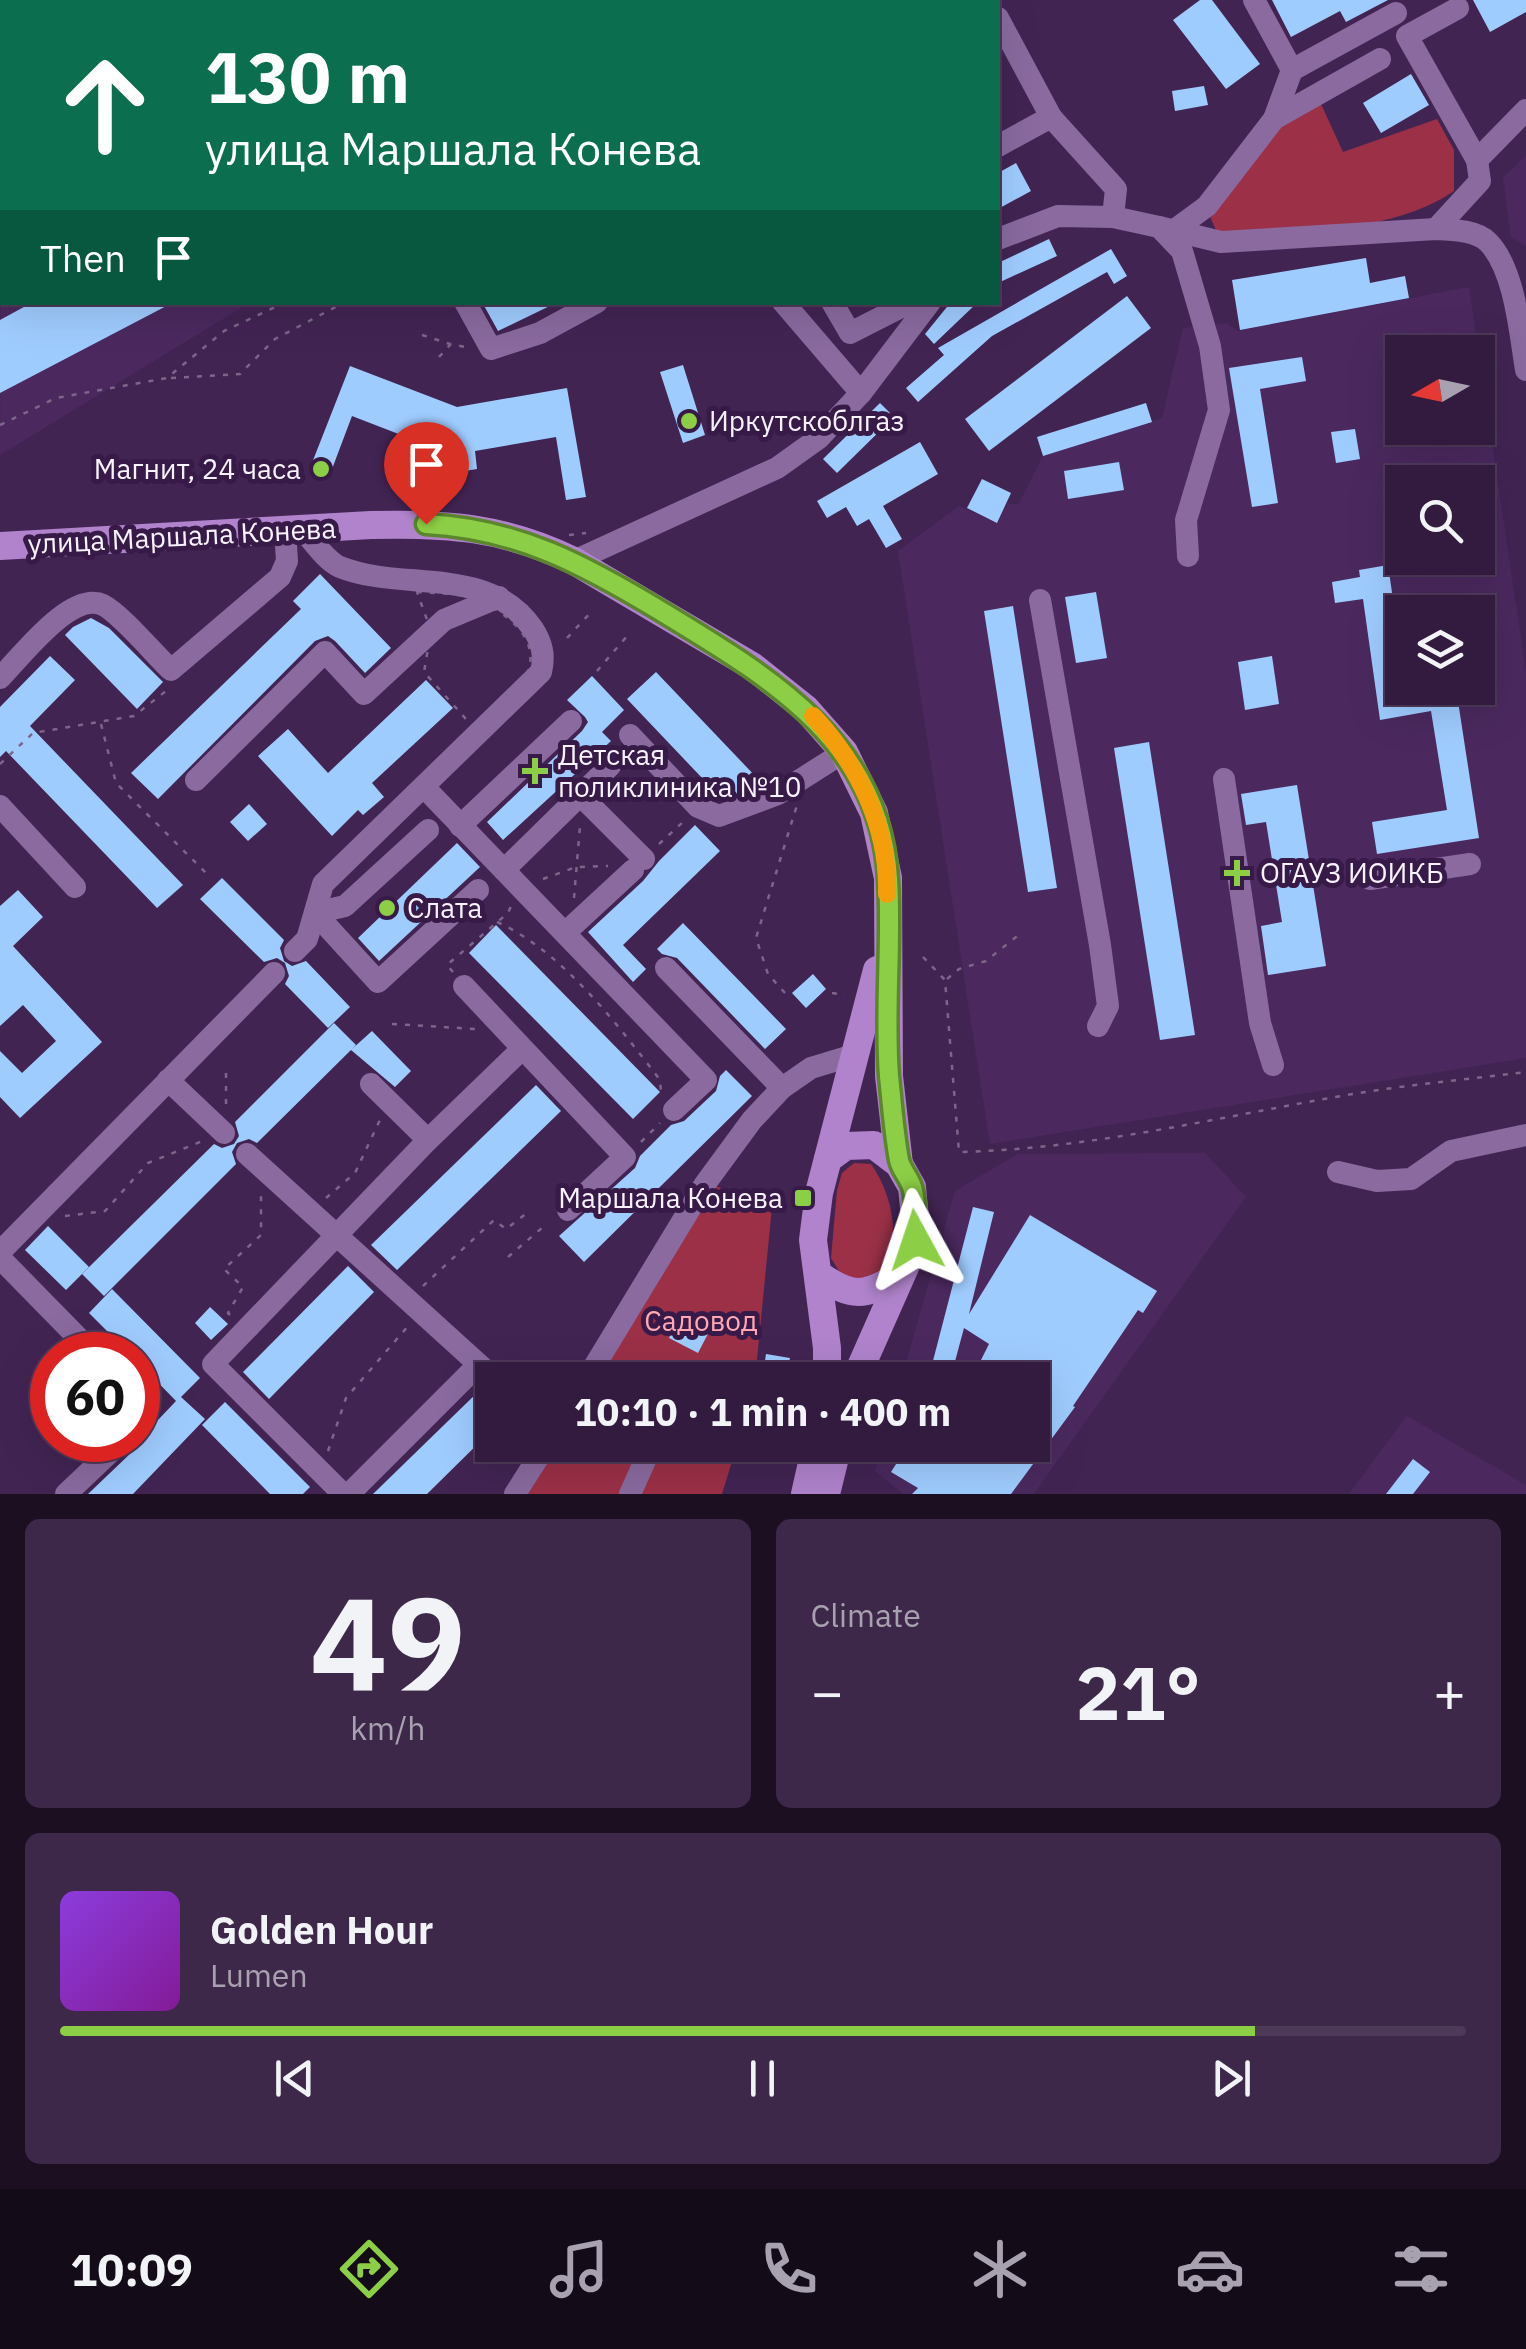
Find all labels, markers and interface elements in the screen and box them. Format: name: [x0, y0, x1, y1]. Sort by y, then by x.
text: 130 m: [205, 31, 410, 122]
icon: ahead: [40, 40, 170, 170]
text: улица Маршала Конева: [205, 119, 701, 177]
icon: arrive: [146, 230, 201, 285]
text: Then: [40, 233, 126, 282]
north arrow: [1385, 335, 1495, 445]
map controls: [1385, 335, 1495, 705]
place label: Иркутскоблгаз: [709, 402, 905, 439]
marker: Иркутскоблгаз: [678, 410, 700, 432]
pin: [384, 422, 469, 525]
icon: arrive: [399, 437, 454, 492]
place label: Магнит, 24 часа: [94, 450, 301, 487]
marker: Магнит, 24 часа: [310, 458, 332, 480]
button: search: [1385, 465, 1495, 575]
street label: улица Маршала Конева: [27, 509, 337, 562]
button: layers: [1385, 595, 1495, 705]
place label: Детская поликлиника №10: [558, 736, 802, 805]
marker: Детская поликлиника №10: [522, 758, 548, 784]
place label: ОГАУЗ ИОИКБ: [1260, 854, 1444, 891]
marker: ОГАУЗ ИОИКБ: [1224, 860, 1250, 886]
place label: Слата: [407, 889, 482, 926]
marker: Слата: [376, 897, 398, 919]
place label: Маршала Конева: [558, 1179, 783, 1216]
marker: Маршала Конева: [792, 1187, 814, 1209]
position arrow: [864, 1188, 968, 1292]
park label: Садовод: [644, 1302, 758, 1339]
speed limit sign: 60: [30, 1332, 160, 1462]
text: 10:10 · 1 min · 400 m: [574, 1387, 951, 1436]
text: 49: [310, 1557, 466, 1726]
text: Climate: [811, 1594, 921, 1636]
text: 21°: [1076, 1643, 1201, 1741]
text: −: [811, 1656, 844, 1727]
text: +: [1433, 1656, 1466, 1727]
text: km/h: [350, 1707, 425, 1749]
text: Golden Hour: [210, 1905, 433, 1954]
text: Lumen: [210, 1954, 308, 1996]
icon: previous: [267, 2051, 322, 2106]
icon: pause: [735, 2051, 790, 2106]
icon: next: [1204, 2051, 1259, 2106]
icon: directions: [334, 2234, 404, 2304]
icon: music: [544, 2234, 614, 2304]
icon: phone: [754, 2234, 824, 2304]
icon: climate: [965, 2234, 1035, 2304]
icon: car: [1175, 2234, 1245, 2304]
icon: filters: [1386, 2234, 1456, 2304]
text: 10:09: [70, 2240, 193, 2298]

